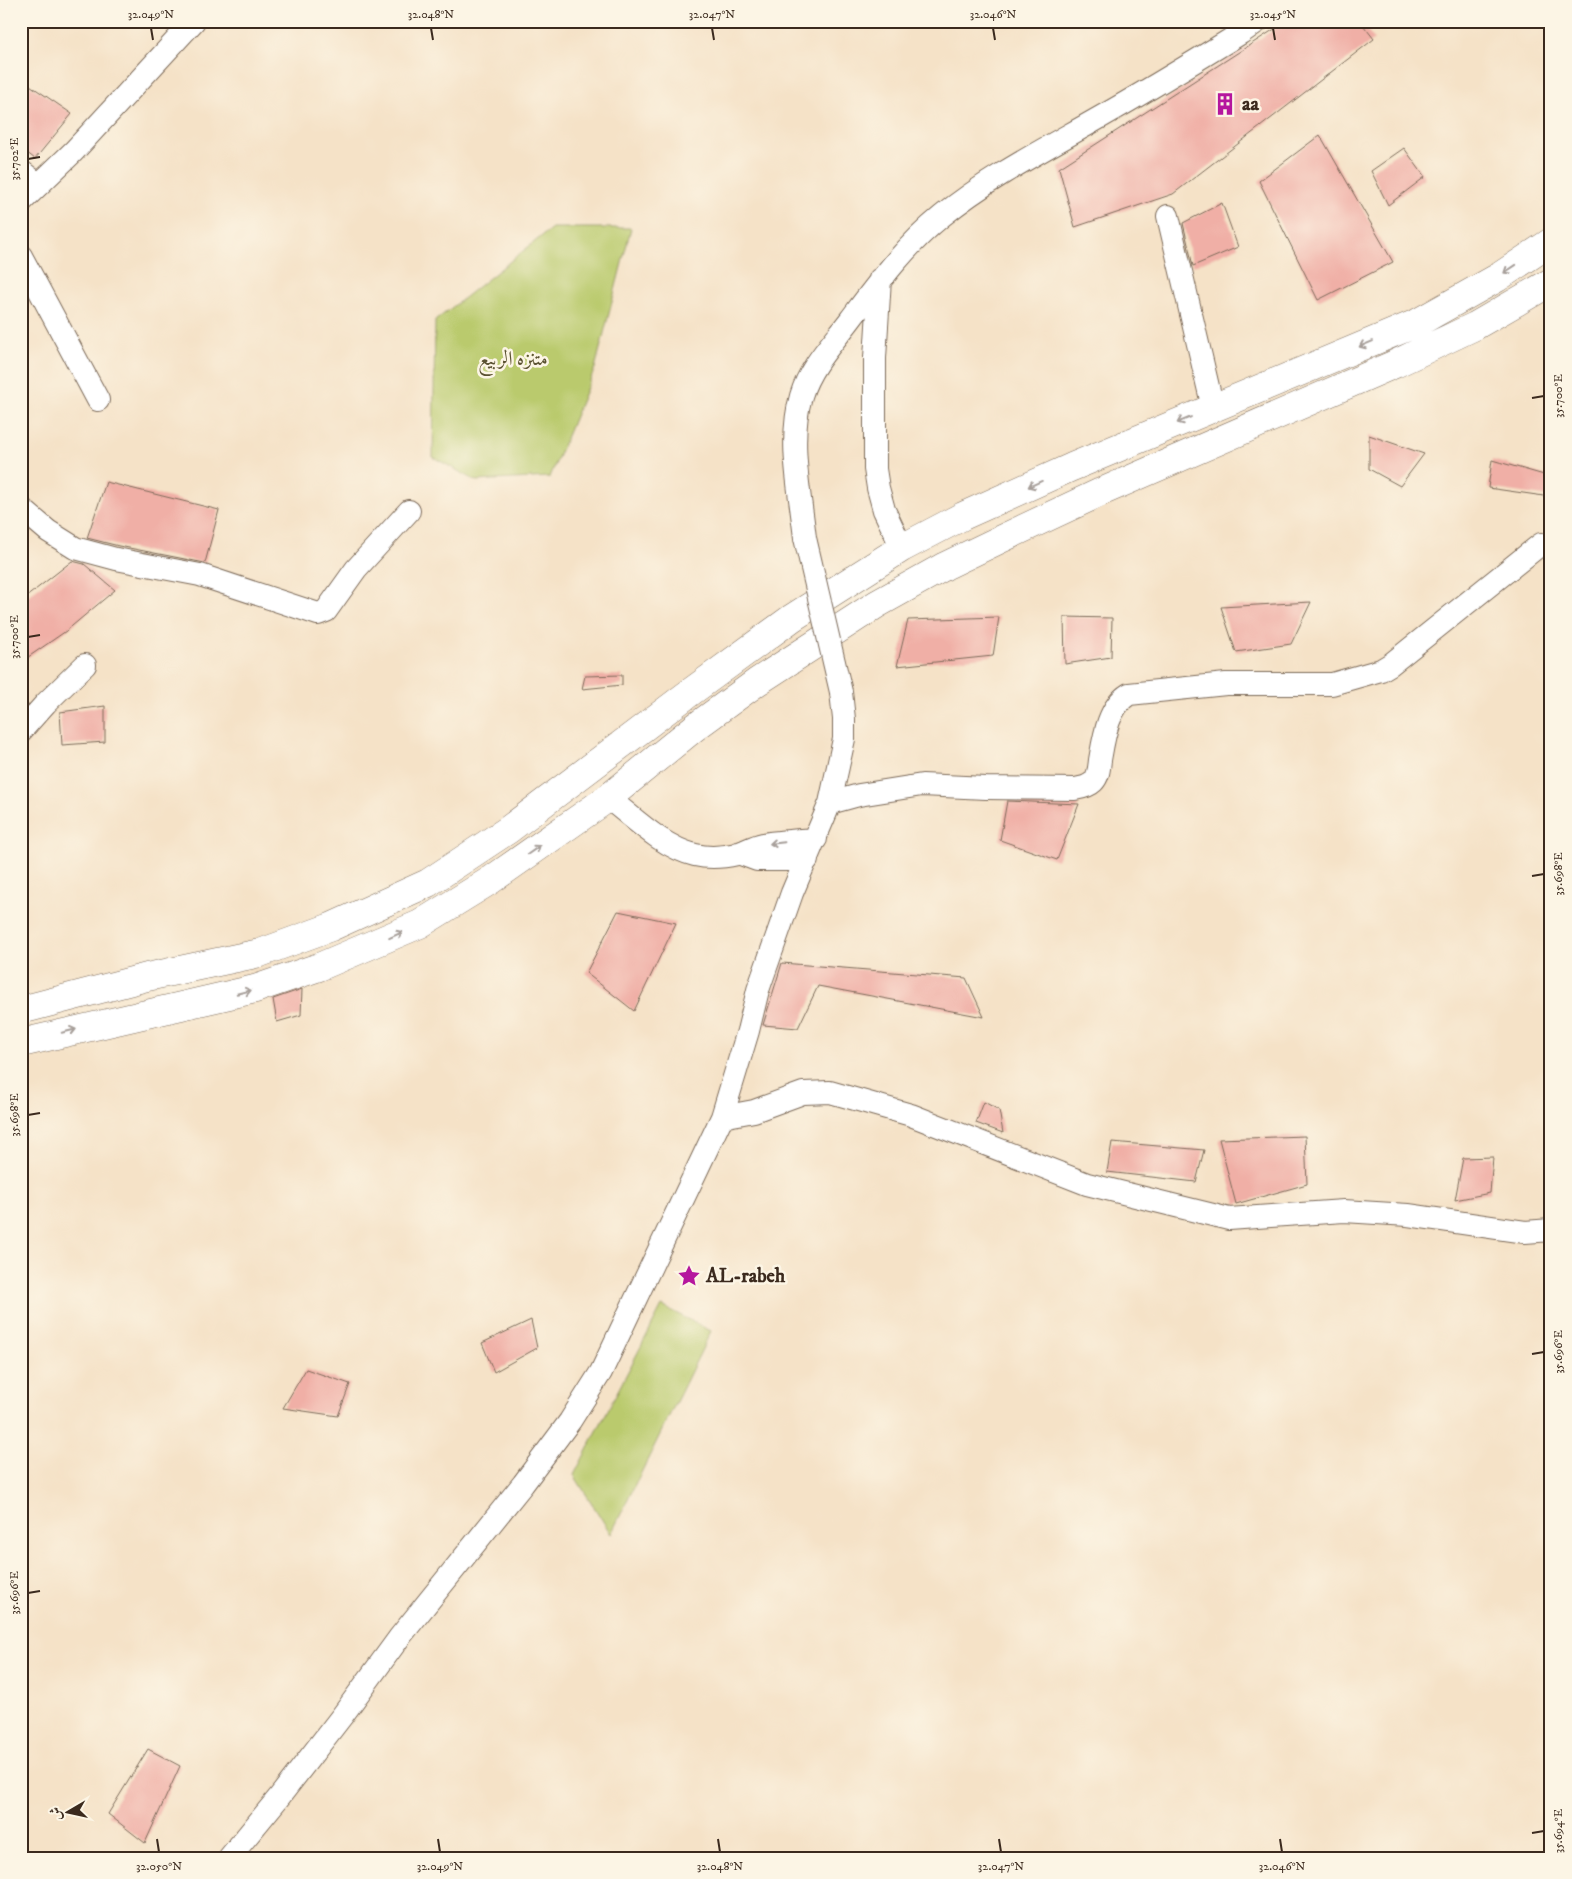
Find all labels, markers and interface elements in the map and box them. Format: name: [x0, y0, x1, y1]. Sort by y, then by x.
text: 32.049°N: [128, 7, 174, 22]
text: 32.048°N: [408, 7, 454, 22]
text: 32.047°N: [689, 7, 735, 22]
text: 32.046°N: [970, 7, 1016, 22]
text: 32.045°N: [1250, 7, 1296, 22]
building icon: aa: [1212, 91, 1238, 117]
place label: aa: [1242, 92, 1259, 117]
text: 35.702°E: [7, 137, 22, 181]
one-way arrow: [1503, 264, 1517, 274]
one-way arrow: [1359, 340, 1374, 349]
park label: متنزه الربيع: [478, 347, 548, 376]
text: 35.700°E: [1551, 374, 1566, 418]
one-way arrow: [1177, 416, 1192, 426]
one-way arrow: [1028, 480, 1043, 489]
text: 35.700°E: [7, 615, 22, 659]
one-way arrow: [769, 838, 785, 847]
one-way arrow: [527, 845, 541, 855]
text: 35.698°E: [1551, 852, 1566, 896]
one-way arrow: [388, 929, 403, 939]
one-way arrow: [236, 987, 252, 996]
one-way arrow: [60, 1026, 76, 1035]
text: 35.698°E: [7, 1093, 22, 1137]
place icon: AL-rabeh: [676, 1263, 702, 1289]
place label: AL-rabeh: [705, 1264, 786, 1289]
text: 35.696°E: [1551, 1330, 1566, 1374]
text: 35.696°E: [7, 1571, 22, 1615]
north arrow: [42, 1786, 92, 1836]
text: ش: [46, 1806, 66, 1822]
text: 35.694°E: [1551, 1808, 1566, 1853]
text: 32.050°N: [136, 1859, 182, 1874]
text: 32.049°N: [417, 1859, 463, 1874]
text: 32.048°N: [697, 1859, 743, 1874]
text: 32.047°N: [978, 1859, 1024, 1874]
text: 32.046°N: [1259, 1859, 1305, 1874]

